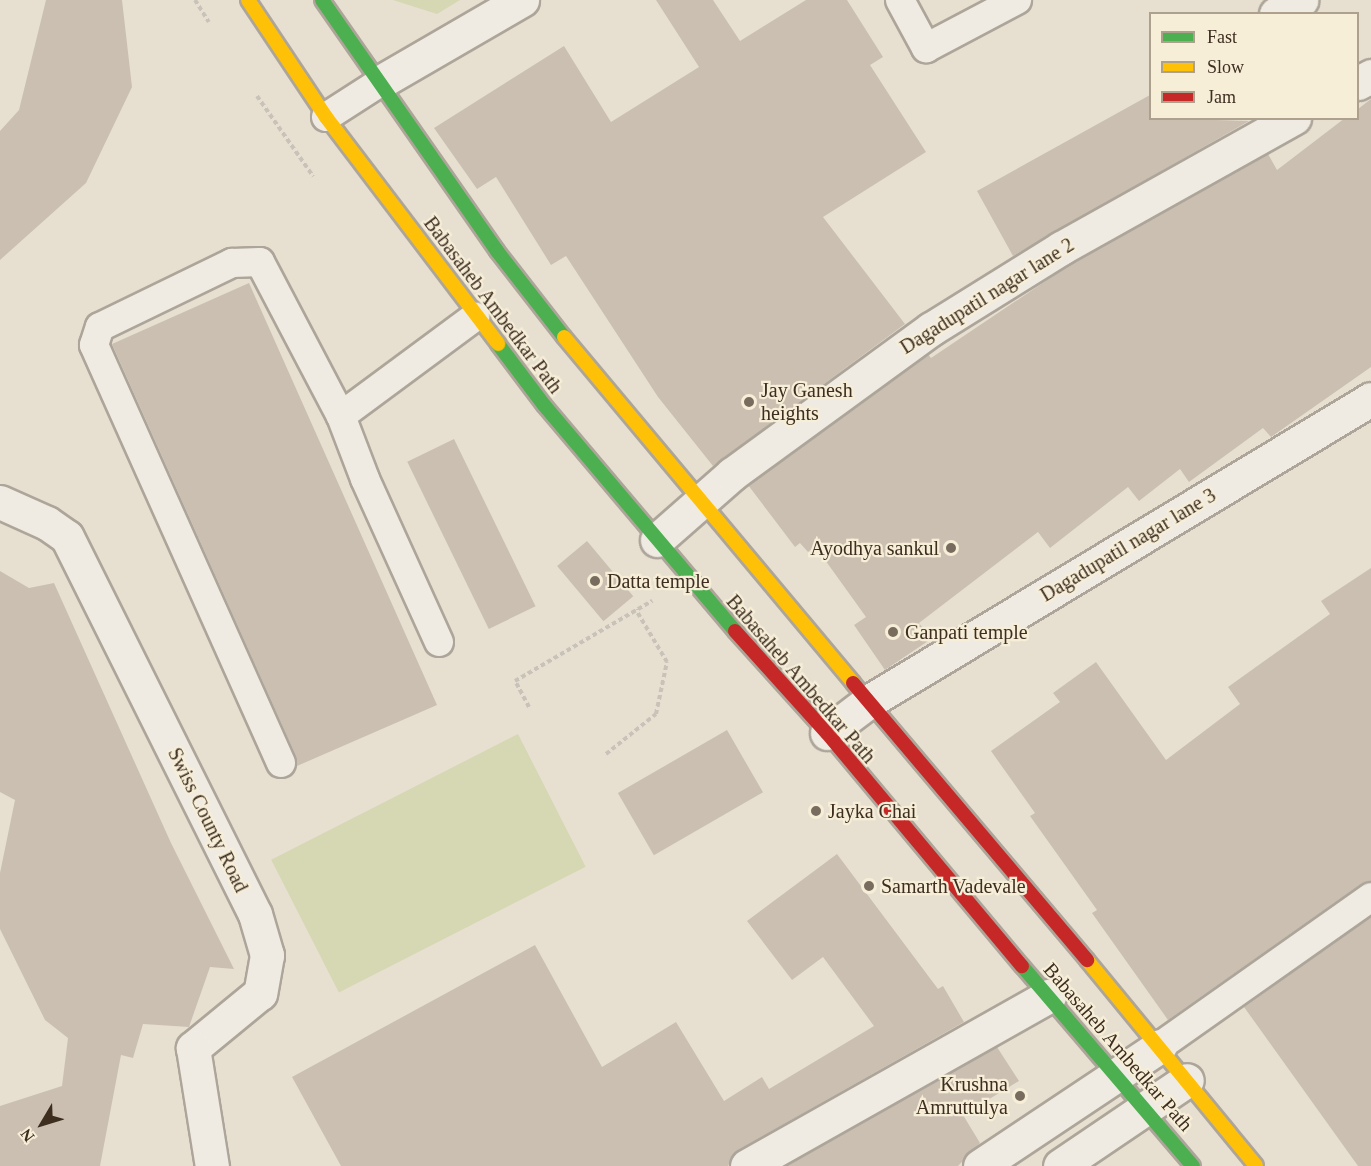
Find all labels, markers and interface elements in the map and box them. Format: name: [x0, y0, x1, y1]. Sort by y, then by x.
legend: [1149, 12, 1359, 120]
text: Fast: [1207, 27, 1237, 47]
text: Slow: [1207, 57, 1244, 77]
text: Jam: [1207, 87, 1236, 107]
street label: Babasaheb Ambedkar Path: [418, 211, 568, 399]
street label: Dagadupatil nagar lane 2: [896, 233, 1078, 359]
place label: Jay Ganesh heights: [761, 378, 853, 425]
marker: Jay Ganesh heights: [742, 395, 756, 409]
street label: Dagadupatil nagar lane 3: [1036, 483, 1220, 607]
place label: Ayodhya sankul: [810, 536, 939, 560]
marker: Ayodhya sankul: [944, 541, 958, 555]
place label: Datta temple: [607, 569, 710, 593]
marker: Datta temple: [588, 574, 602, 588]
street label: Babasaheb Ambedkar Path: [721, 589, 881, 769]
place label: Ganpati temple: [905, 620, 1028, 644]
marker: Ganpati temple: [886, 625, 900, 639]
street label: Swiss County Road: [163, 744, 253, 896]
place label: Jayka Chai: [828, 799, 916, 823]
marker: Jayka Chai: [809, 804, 823, 818]
place label: Samarth Vadevale: [881, 874, 1026, 898]
marker: Samarth Vadevale: [862, 879, 876, 893]
street label: Babasaheb Ambedkar Path: [1038, 957, 1198, 1137]
place label: Krushna Amruttulya: [916, 1072, 1008, 1119]
marker: Krushna Amruttulya: [1013, 1089, 1027, 1103]
north arrow: [12, 1094, 72, 1154]
text: N: [17, 1126, 38, 1145]

